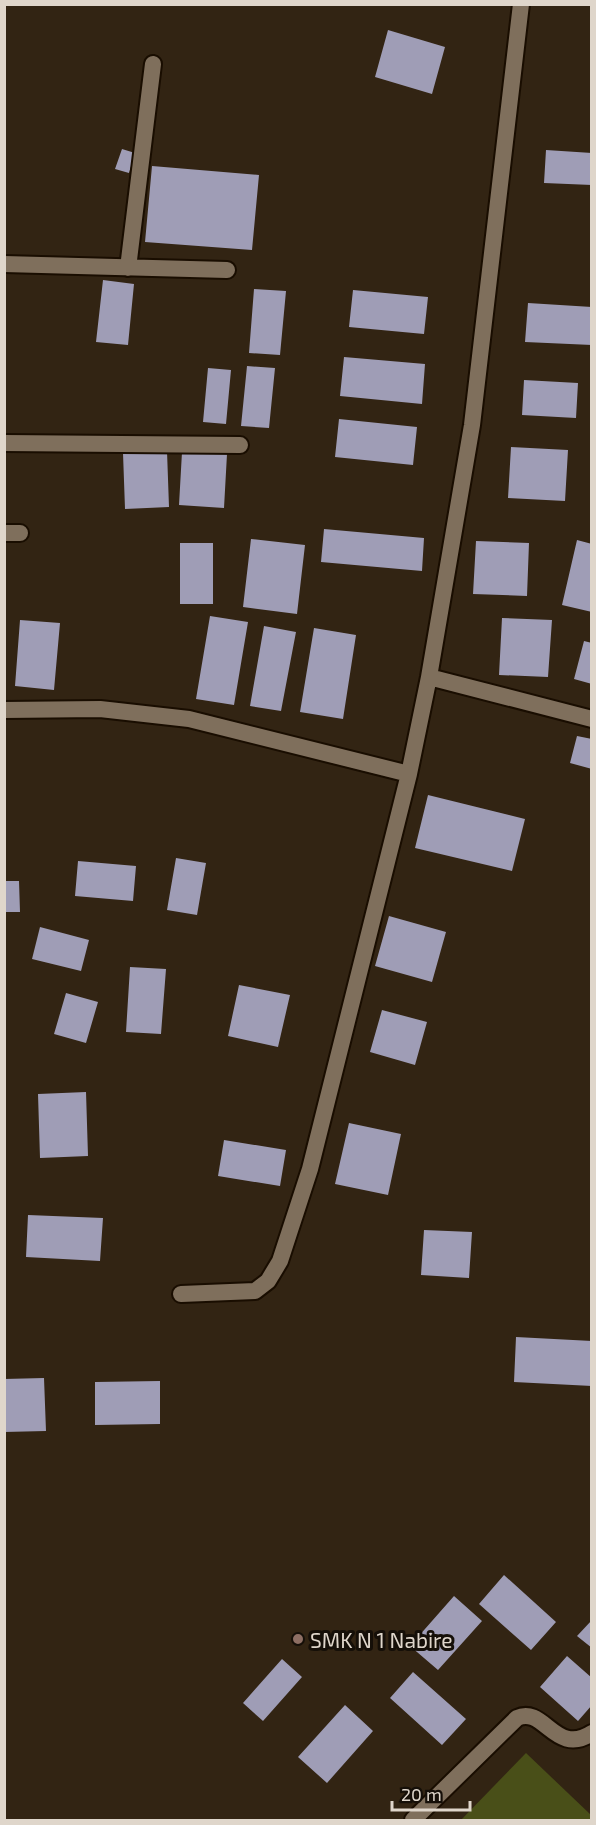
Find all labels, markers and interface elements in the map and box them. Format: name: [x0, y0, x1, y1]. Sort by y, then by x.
place label: SMK N 1 Nabire: [310, 1627, 453, 1652]
marker: SMK N 1 Nabire: [291, 1632, 305, 1646]
scale bar: [392, 1774, 470, 1812]
text: 20 m: [401, 1783, 442, 1805]

